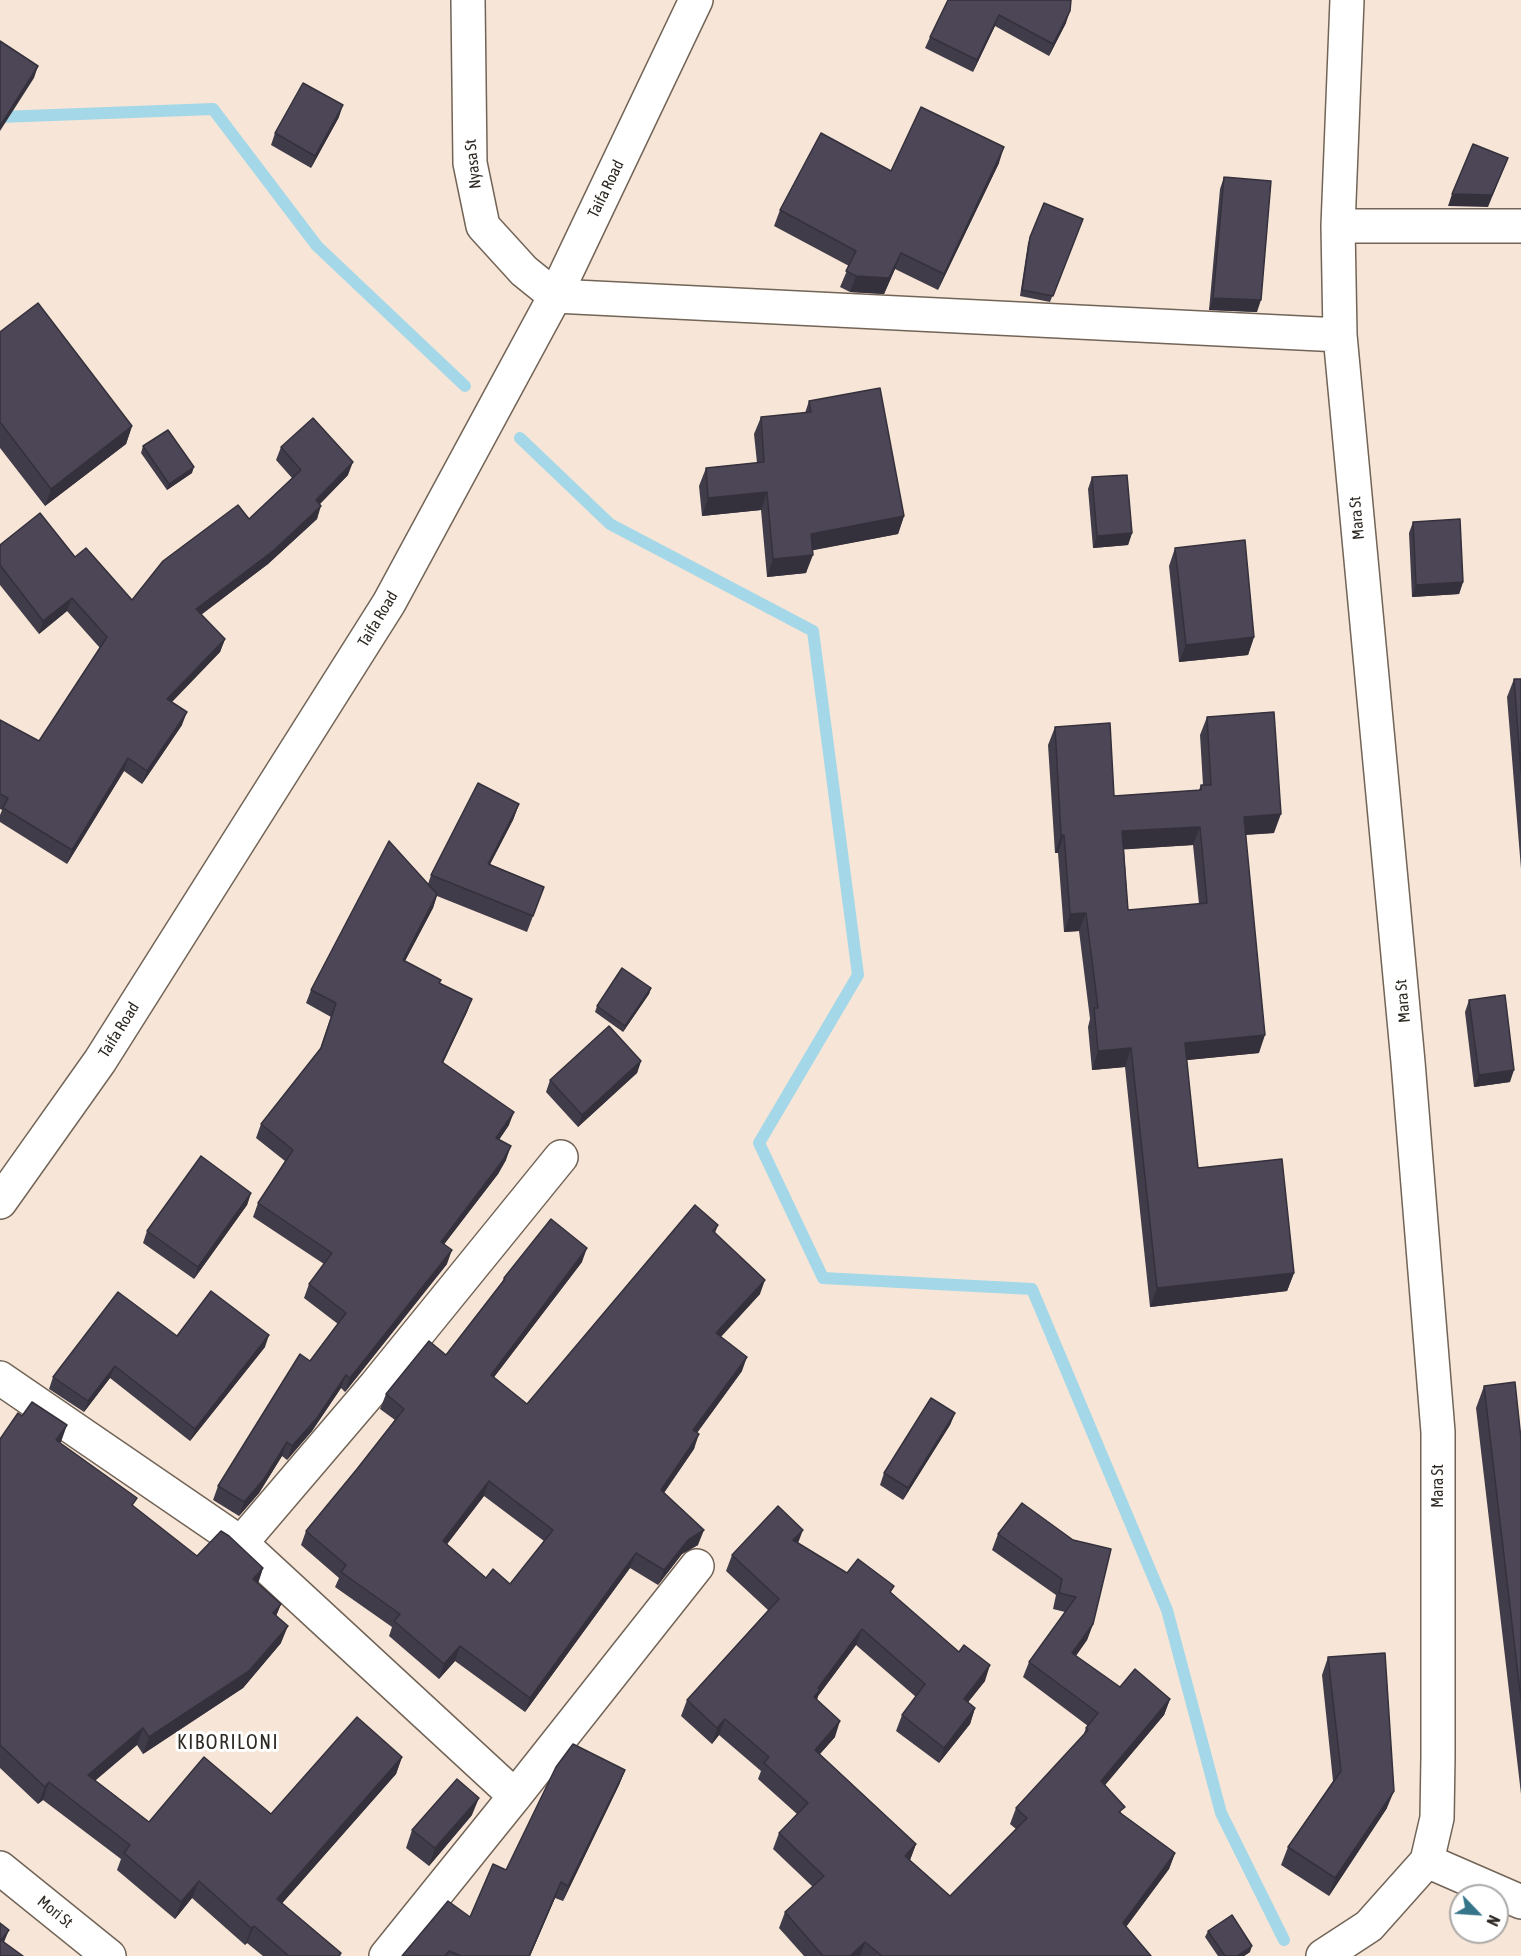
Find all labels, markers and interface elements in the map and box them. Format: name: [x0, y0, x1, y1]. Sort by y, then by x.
street label: Nyasa St: [461, 138, 485, 190]
street label: Taifa Road: [584, 157, 628, 221]
street label: Mara St: [1346, 495, 1368, 541]
street label: Taifa Road: [354, 588, 402, 650]
street label: Mara St: [1392, 978, 1414, 1024]
street label: Taifa Road: [95, 999, 143, 1061]
street label: Mara St: [1428, 1464, 1448, 1508]
district label: KIBORILONI: [177, 1731, 279, 1755]
north arrow: [1449, 1884, 1509, 1944]
street label: Mori St: [33, 1892, 77, 1932]
text: N: [1483, 1913, 1504, 1929]

